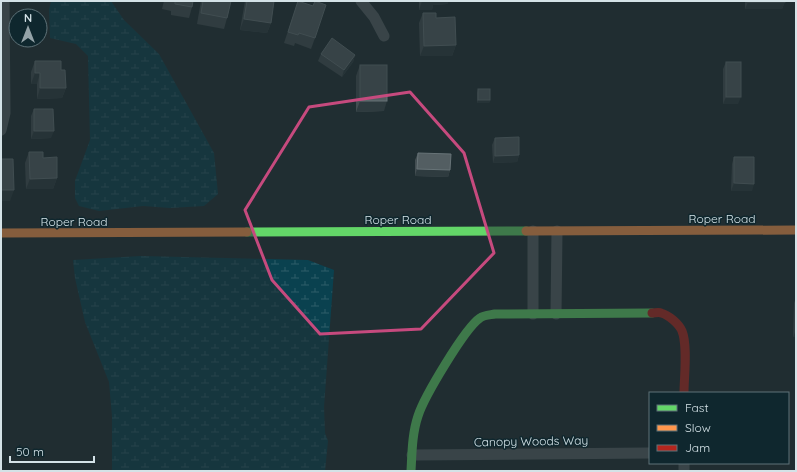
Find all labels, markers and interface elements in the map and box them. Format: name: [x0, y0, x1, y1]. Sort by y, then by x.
north arrow: [8, 8, 48, 48]
text: N: [24, 11, 32, 25]
street label: Roper Road: [689, 211, 755, 226]
street label: Roper Road: [365, 212, 431, 227]
street label: Roper Road: [41, 214, 107, 229]
legend: [649, 392, 789, 464]
text: Fast: [685, 400, 709, 415]
text: Slow: [685, 420, 711, 435]
street label: Canopy Woods Way: [474, 433, 588, 449]
scale bar: [10, 438, 94, 464]
text: Jam: [685, 440, 710, 455]
text: 50 m: [16, 444, 44, 459]

